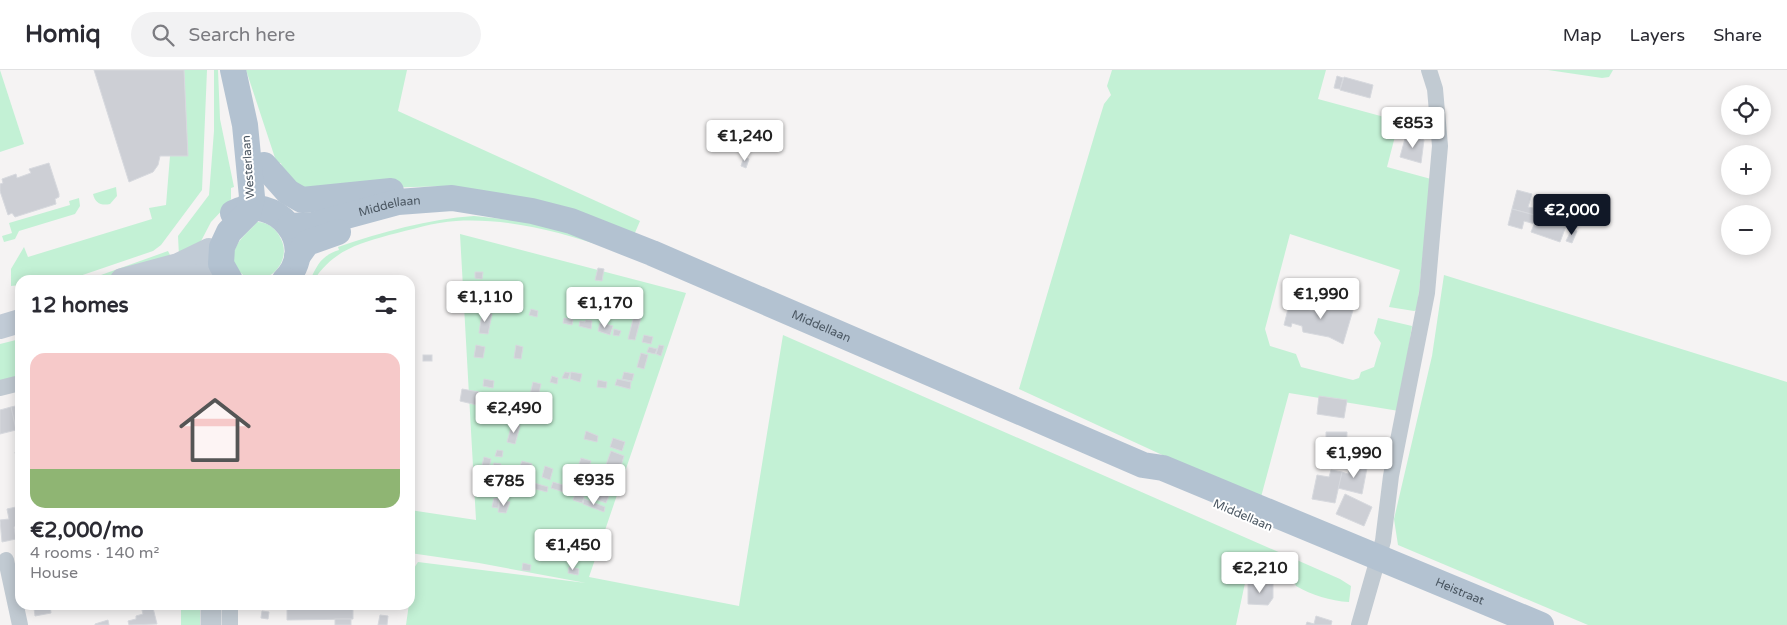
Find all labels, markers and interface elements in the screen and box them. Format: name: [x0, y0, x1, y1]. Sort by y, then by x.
search box: [131, 12, 481, 57]
text: Homiq: [25, 20, 101, 49]
icon: search: [149, 21, 177, 49]
text: Search here: [189, 24, 295, 46]
text: Map: [1563, 24, 1602, 46]
text: Layers: [1630, 24, 1685, 46]
text: Share: [1713, 24, 1762, 46]
map controls: [1721, 85, 1771, 255]
button: locate: [1721, 85, 1771, 135]
pin: €853: [1383, 106, 1443, 149]
text: €853: [1392, 113, 1434, 133]
pin: €1,240: [704, 119, 786, 162]
text: €1,240: [717, 126, 773, 146]
street label: Westerlaan: [239, 135, 257, 199]
button: +: [1721, 145, 1771, 195]
street label: Middellaan: [357, 193, 421, 219]
pin: €2,000: [1531, 194, 1613, 236]
text: €2,000: [1544, 200, 1600, 220]
button: −: [1721, 205, 1771, 255]
pin: €1,990: [1280, 278, 1362, 320]
pin: €1,110: [444, 280, 526, 323]
text: €1,990: [1293, 284, 1349, 304]
pin: €1,170: [564, 286, 646, 329]
text: €1,110: [457, 287, 513, 307]
icon: filters: [372, 291, 400, 319]
text: 12 homes: [30, 293, 129, 318]
text: €1,170: [577, 293, 633, 313]
street label: Middellaan: [789, 307, 853, 345]
icon: home: [170, 385, 260, 475]
pin: €2,490: [473, 392, 555, 434]
text: €2,490: [487, 398, 541, 418]
pin: €1,990: [1313, 436, 1395, 479]
text: €1,990: [1326, 443, 1382, 463]
pin: €785: [474, 464, 534, 507]
pin: €935: [564, 464, 624, 506]
text: €935: [573, 470, 615, 490]
text: €785: [483, 471, 525, 491]
street label: Middellaan: [1211, 496, 1275, 534]
text: €2,000/mo: [30, 518, 144, 543]
pin: €1,450: [532, 528, 614, 571]
text: €1,450: [546, 535, 600, 555]
text: 4 rooms · 140 m²: [30, 543, 159, 563]
pin: €2,210: [1219, 552, 1301, 594]
text: €2,210: [1232, 558, 1288, 578]
text: House: [30, 563, 78, 583]
street label: Heistraat: [1433, 575, 1487, 608]

